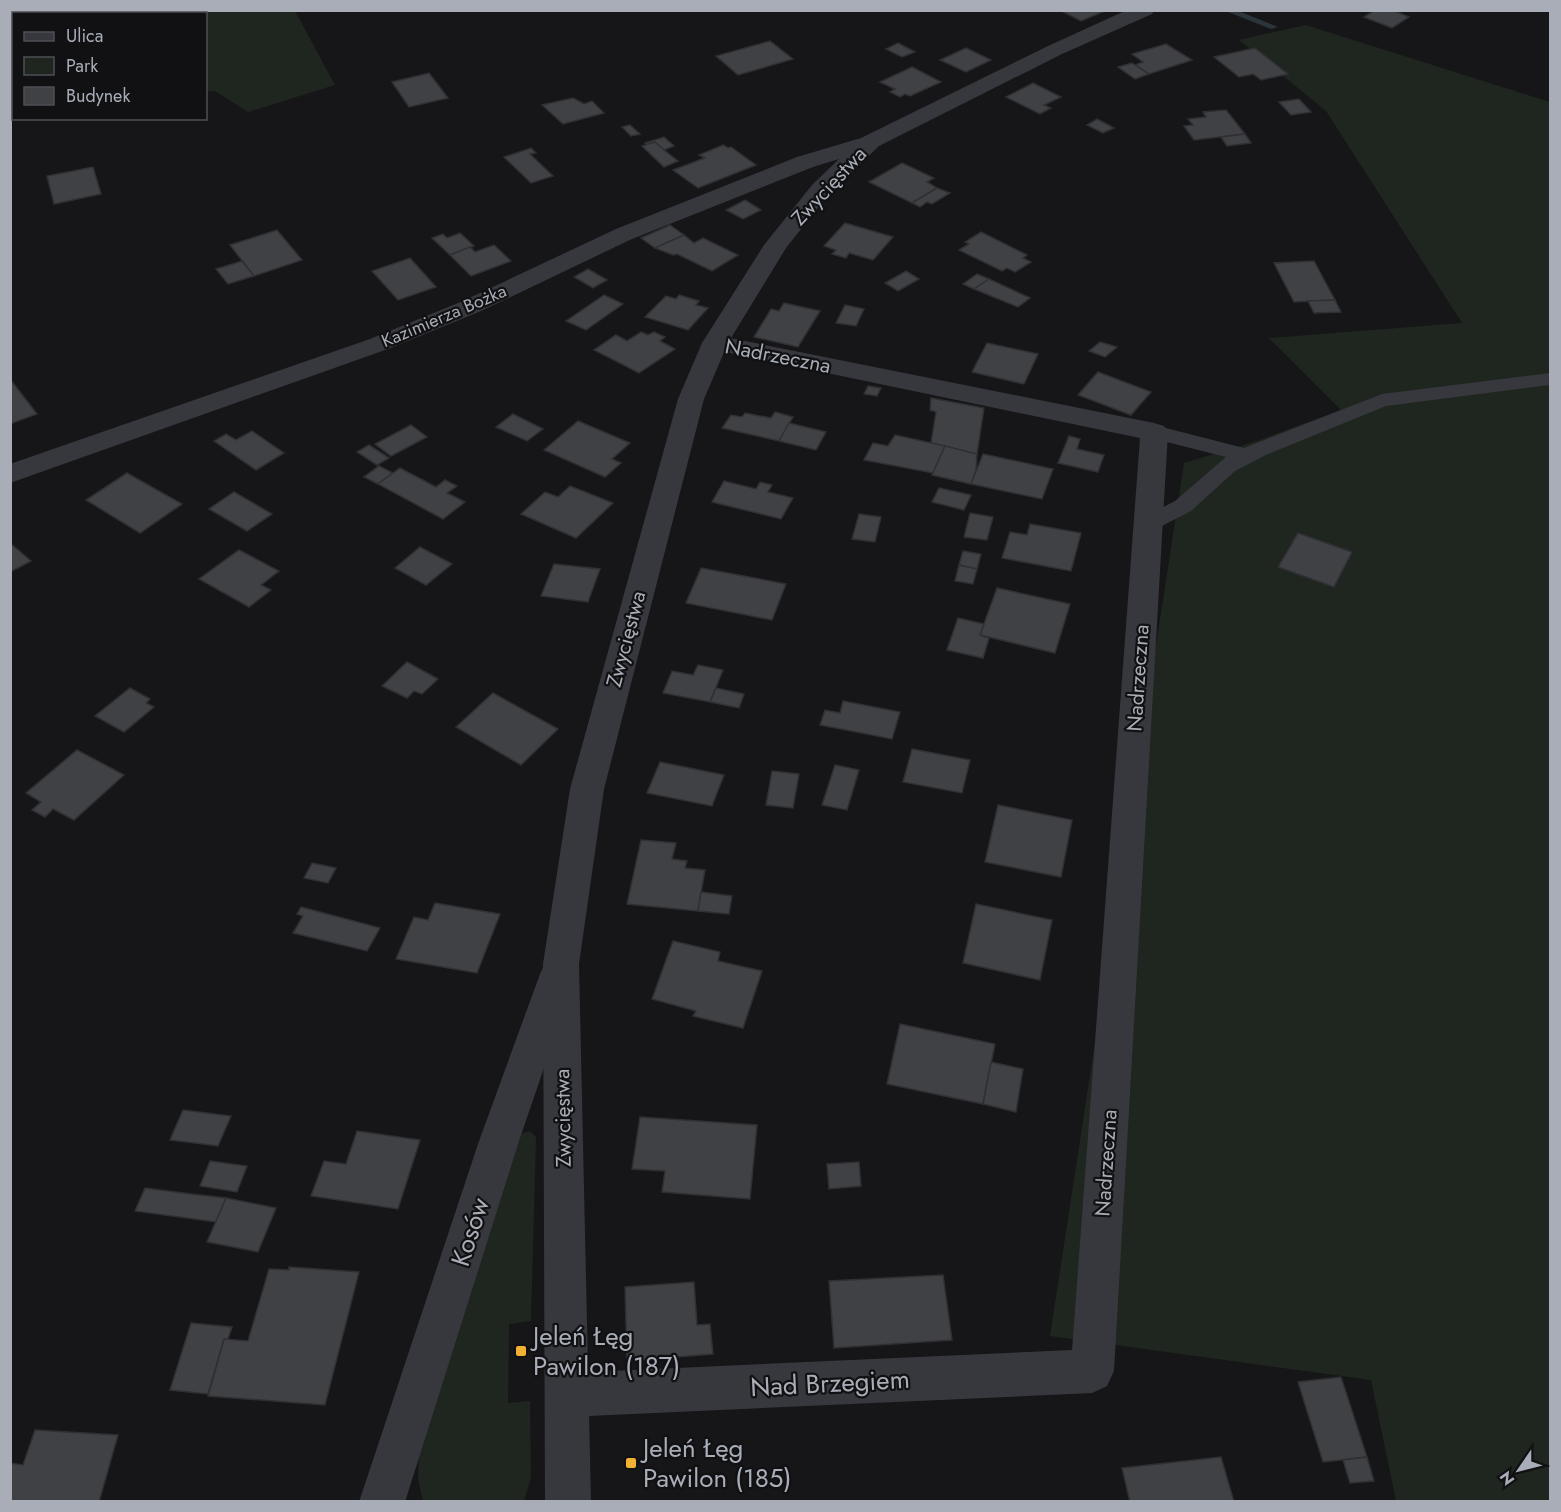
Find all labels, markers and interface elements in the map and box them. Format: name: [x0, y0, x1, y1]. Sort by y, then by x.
legend: [12, 12, 207, 120]
text: Ulica: [66, 23, 103, 49]
text: Park: [66, 53, 98, 79]
text: Budynek: [66, 83, 130, 109]
street label: Zwycięstwa: [784, 140, 874, 232]
street label: Kazimierza Bożka: [377, 278, 511, 354]
street label: Nadrzeczna: [723, 331, 833, 381]
street label: Zwycięstwa: [599, 588, 653, 690]
street label: Nadrzeczna: [1119, 623, 1157, 733]
street label: Zwycięstwa: [547, 1069, 579, 1167]
street label: Nadrzeczna: [1087, 1108, 1125, 1218]
street label: Kosów: [441, 1193, 499, 1271]
place label: Jeleń Łęg Pawilon (187): [530, 1317, 680, 1385]
marker: Jeleń Łęg Pawilon (187): [514, 1344, 528, 1358]
street label: Nad Brzegiem: [749, 1360, 911, 1406]
place label: Jeleń Łęg Pawilon (185): [640, 1429, 792, 1497]
north arrow: [1489, 1440, 1549, 1500]
marker: Jeleń Łęg Pawilon (185): [624, 1456, 638, 1470]
text: N: [1494, 1467, 1520, 1490]

